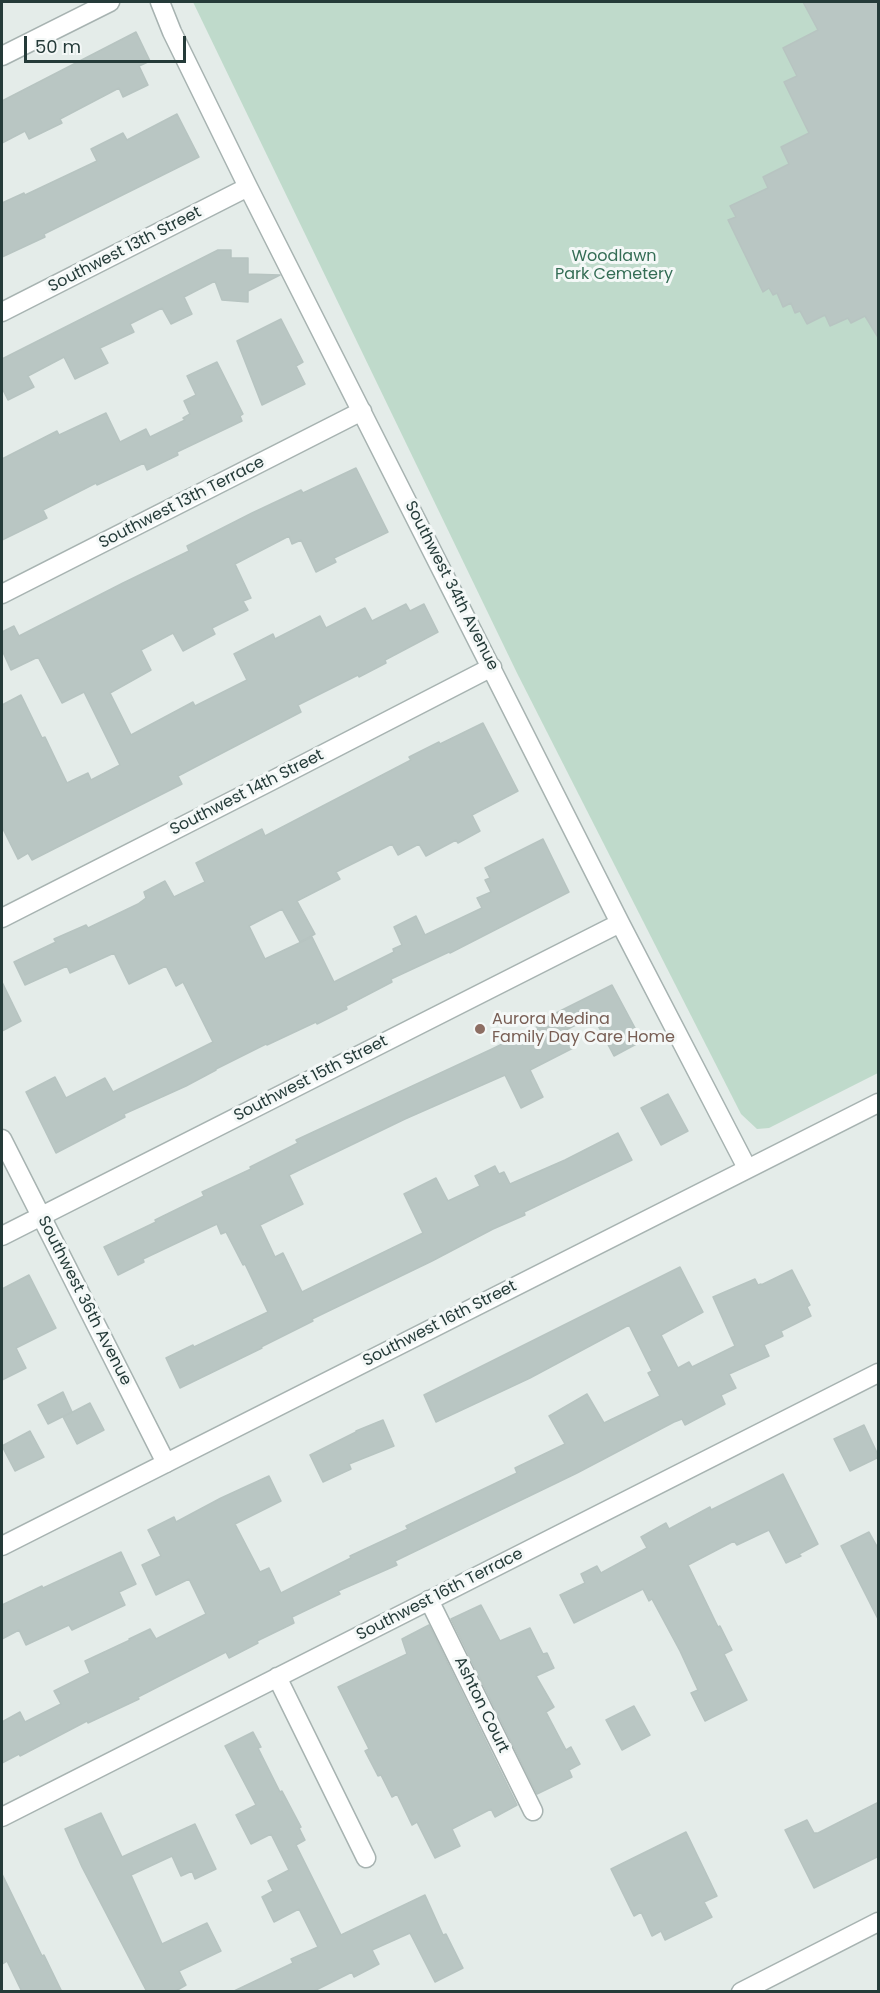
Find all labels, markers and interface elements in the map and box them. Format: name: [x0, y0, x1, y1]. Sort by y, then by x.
scale bar: [27, 24, 189, 62]
text: 50 m: [35, 34, 81, 59]
street label: Southwest 13th Street: [45, 203, 205, 297]
park label: Woodlawn Park Cemetery: [555, 247, 673, 285]
street label: Southwest 13th Terrace: [96, 453, 268, 553]
street label: Southwest 34th Avenue: [400, 498, 502, 674]
street label: Southwest 14th Street: [167, 746, 327, 840]
place label: Aurora Medina Family Day Care Home: [492, 1010, 675, 1048]
marker: Aurora Medina Family Day Care Home: [473, 1022, 487, 1036]
street label: Southwest 15th Street: [231, 1032, 391, 1126]
street label: Southwest 36th Avenue: [33, 1213, 135, 1389]
street label: Southwest 16th Street: [360, 1277, 520, 1371]
street label: Southwest 16th Terrace: [354, 1545, 526, 1645]
street label: Ashton Court: [449, 1654, 513, 1756]

